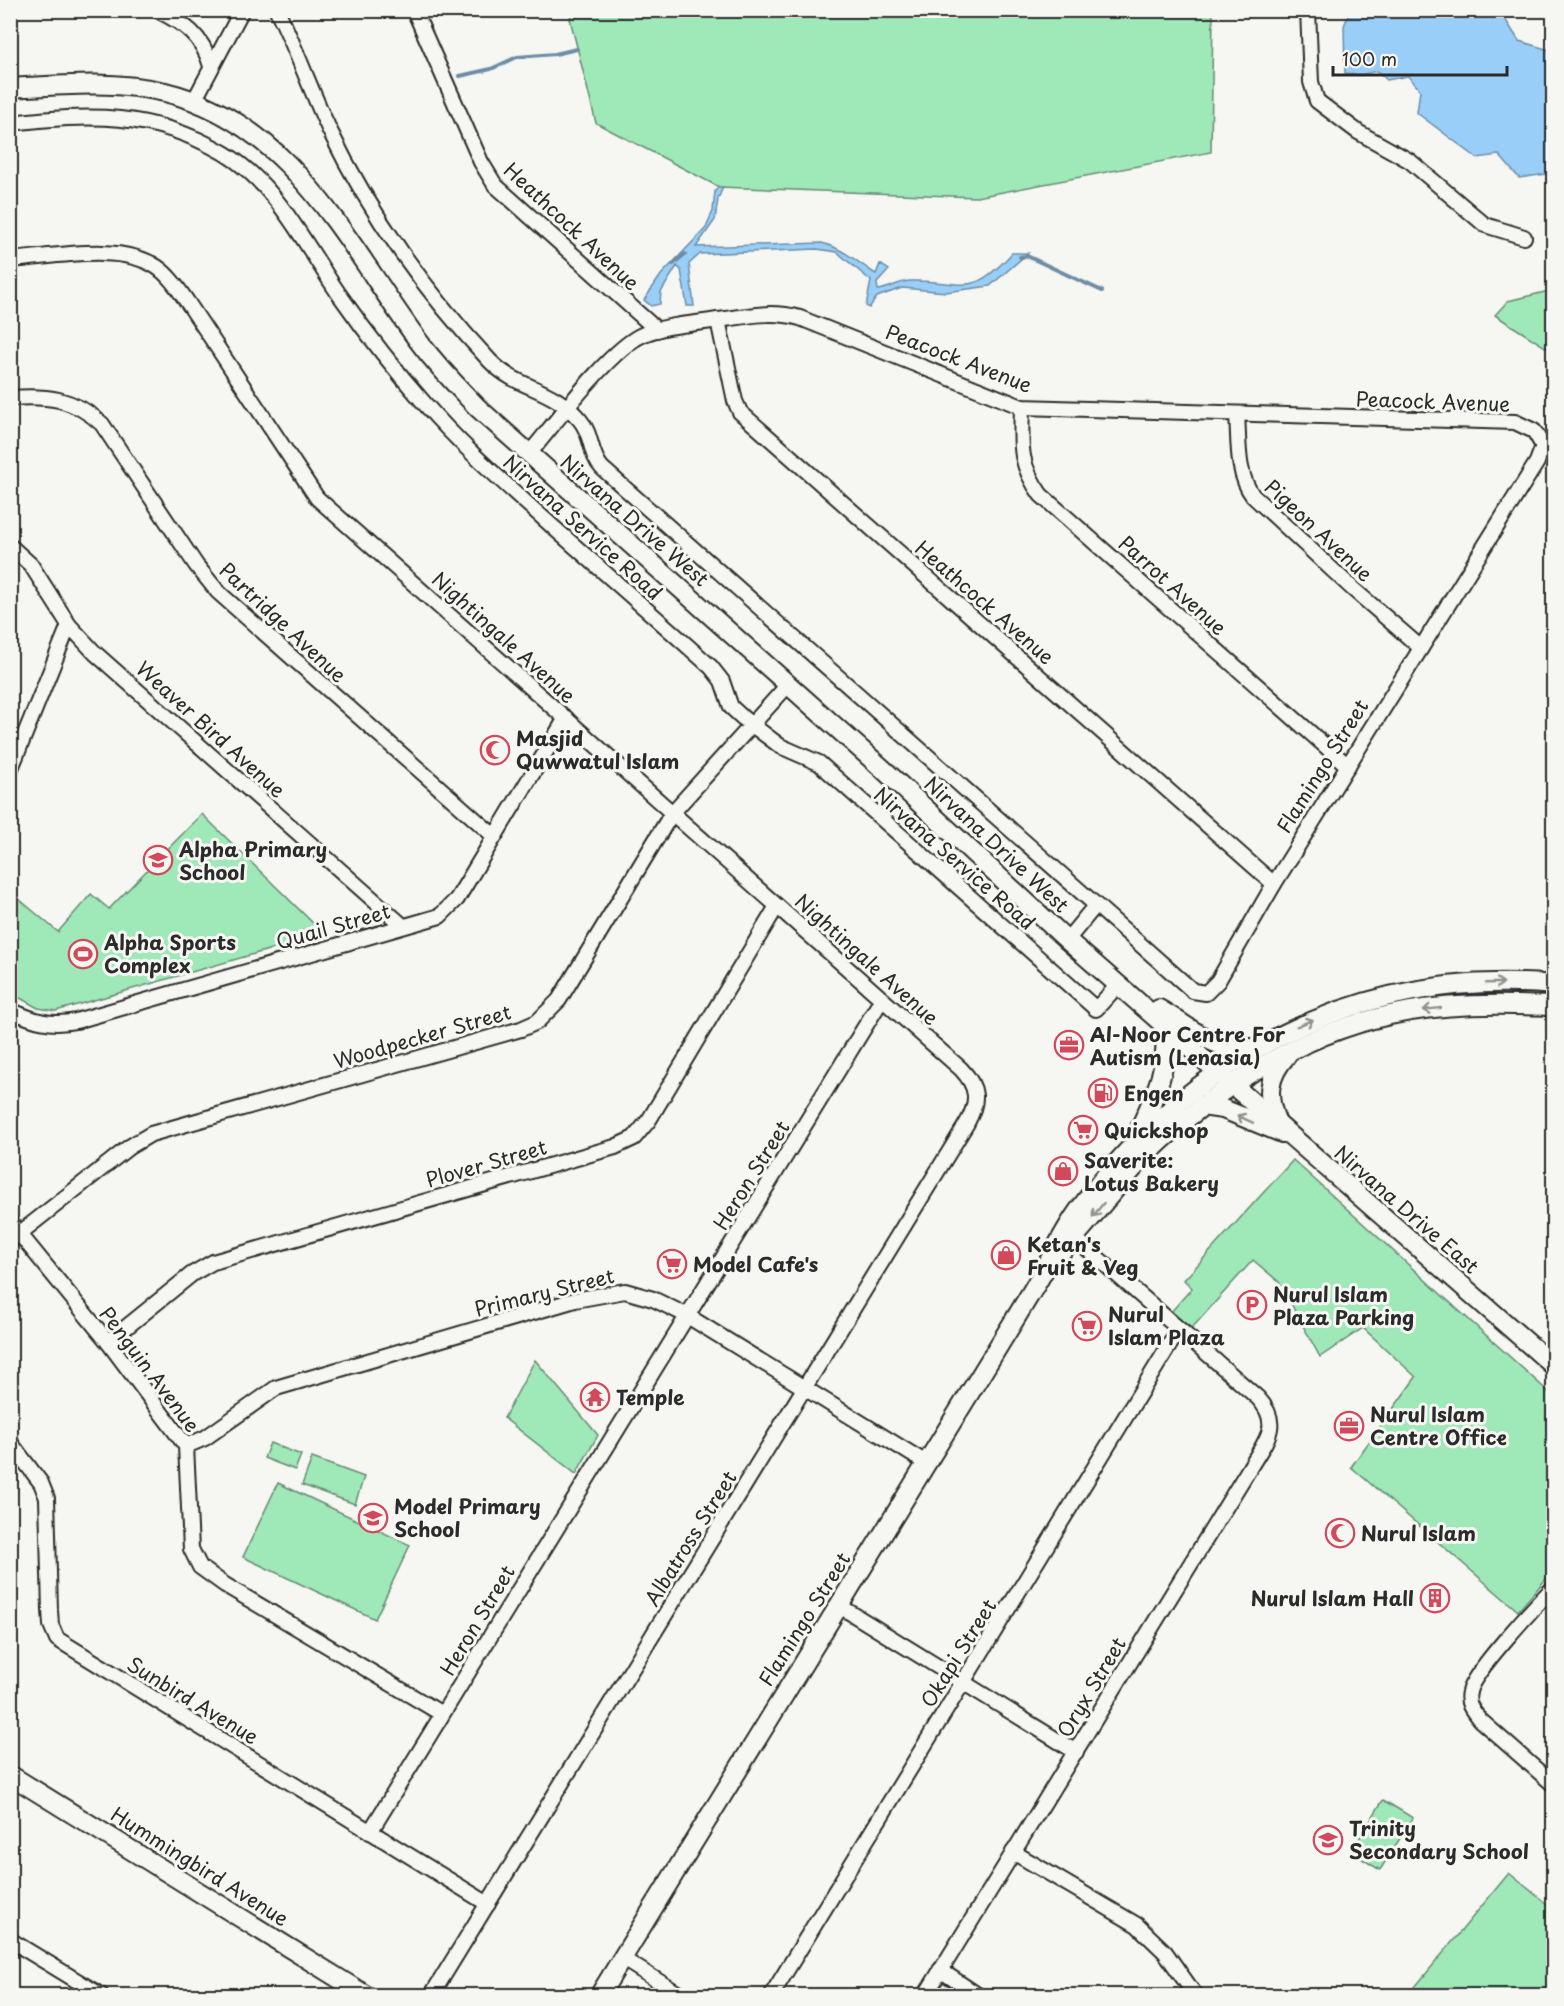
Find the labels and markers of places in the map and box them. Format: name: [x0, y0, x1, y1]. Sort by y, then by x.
place label: Masjid Quwwatul Islam: [516, 723, 679, 776]
mosque icon: Masjid Quwwatul Islam: [479, 734, 511, 766]
place label: Alpha Primary School: [178, 834, 327, 887]
school or university icon: Alpha Primary School: [142, 844, 174, 876]
place label: Alpha Sports Complex: [103, 927, 236, 980]
sports icon: Alpha Sports Complex: [67, 938, 99, 970]
place label: Al-Noor Centre For Autism (Lenasia): [1090, 1019, 1286, 1072]
office icon: Al-Noor Centre For Autism (Lenasia): [1053, 1029, 1085, 1061]
fuel station icon: Engen: [1087, 1077, 1119, 1109]
place label: Engen: [1124, 1078, 1184, 1108]
supermarket icon: Quickshop: [1067, 1114, 1099, 1146]
place label: Quickshop: [1104, 1115, 1209, 1145]
place label: Saverite: Lotus Bakery: [1084, 1145, 1219, 1198]
shop icon: Saverite: Lotus Bakery: [1047, 1155, 1079, 1187]
place label: Ketan's Fruit & Veg: [1027, 1229, 1139, 1282]
shop icon: Ketan's Fruit & Veg: [990, 1239, 1022, 1271]
supermarket icon: Model Cafe's: [656, 1248, 688, 1280]
place label: Model Cafe's: [693, 1249, 819, 1279]
place label: Nurul Islam Plaza Parking: [1273, 1279, 1414, 1332]
parking icon: Nurul Islam Plaza Parking: [1236, 1289, 1268, 1321]
place label: Nurul Islam Plaza: [1108, 1299, 1225, 1352]
supermarket icon: Nurul Islam Plaza: [1071, 1310, 1103, 1342]
temple icon: Temple: [579, 1381, 611, 1413]
place label: Temple: [616, 1382, 685, 1412]
place label: Nurul Islam Centre Office: [1370, 1399, 1507, 1452]
office icon: Nurul Islam Centre Office: [1333, 1410, 1365, 1442]
place label: Model Primary School: [394, 1491, 541, 1544]
school or university icon: Model Primary School: [357, 1502, 389, 1534]
mosque icon: Nurul Islam: [1324, 1517, 1356, 1549]
place label: Nurul Islam: [1361, 1518, 1476, 1548]
building icon: Nurul Islam Hall: [1419, 1582, 1451, 1614]
place label: Nurul Islam Hall: [1251, 1583, 1414, 1613]
place label: Trinity Secondary School: [1349, 1813, 1529, 1866]
school or university icon: Trinity Secondary School: [1312, 1824, 1344, 1856]

